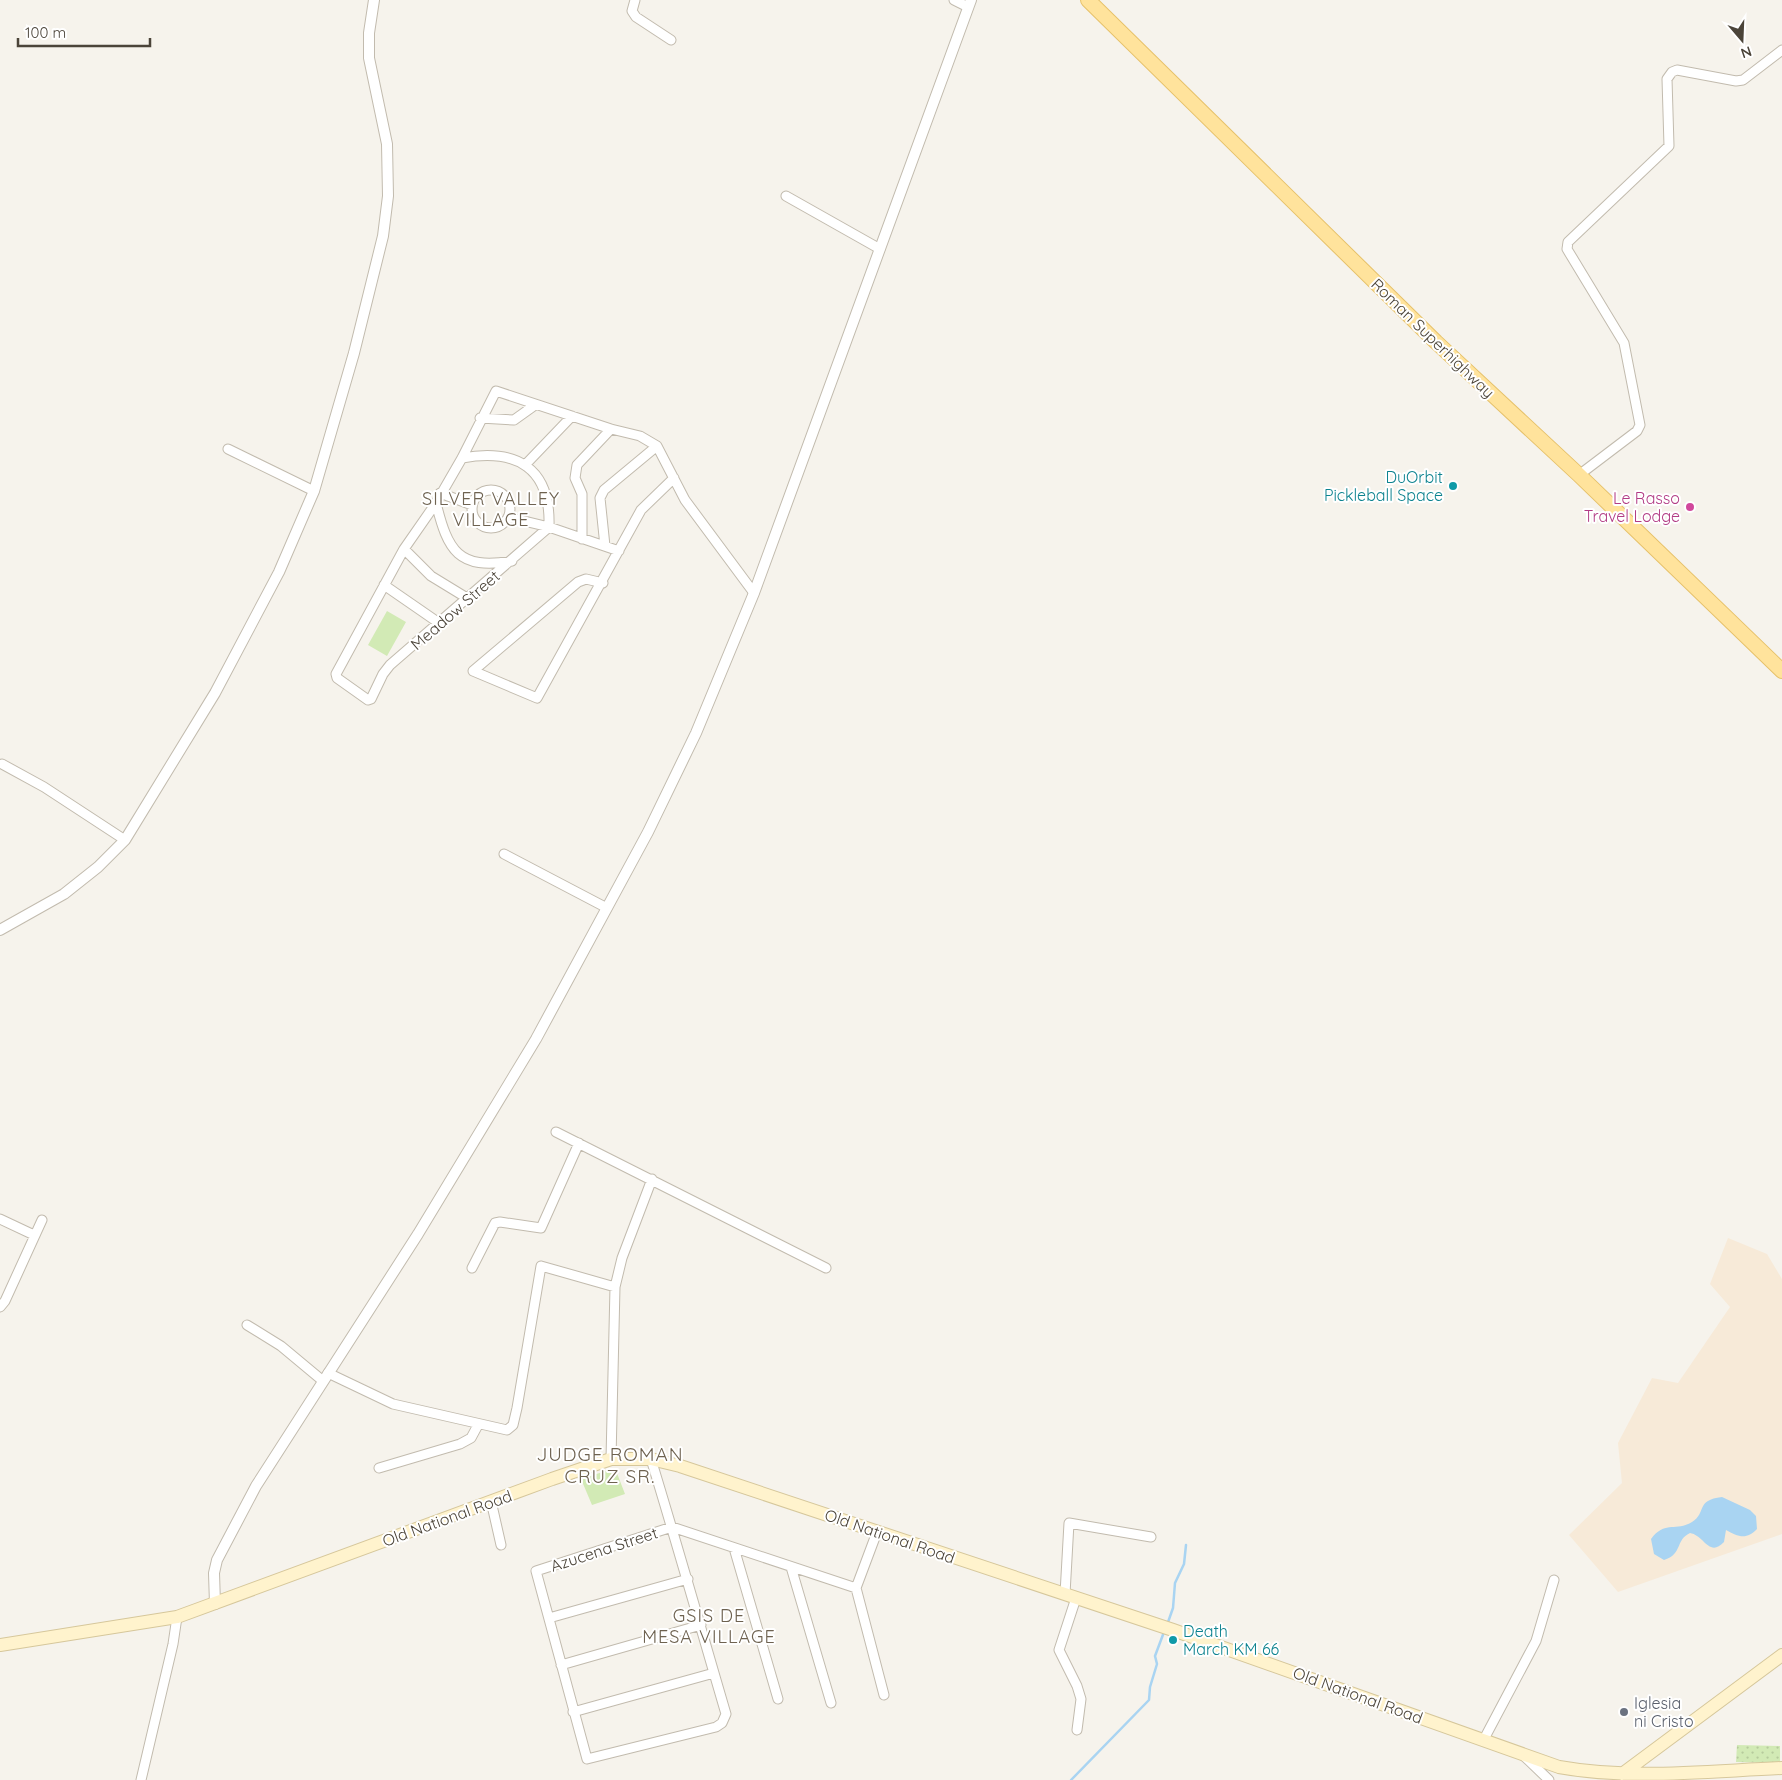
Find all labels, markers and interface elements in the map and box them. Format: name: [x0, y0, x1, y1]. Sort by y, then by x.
scale bar: [18, 15, 150, 47]
north arrow: [1717, 15, 1767, 65]
text: 100 m: [25, 23, 66, 42]
text: N: [1738, 42, 1754, 62]
street label: Roman Superhighway: [1367, 274, 1499, 402]
place label: DuOrbit Pickleball Space: [1324, 467, 1443, 505]
marker: DuOrbit Pickleball Space: [1447, 480, 1459, 492]
district label: SILVER VALLEY VILLAGE: [422, 487, 560, 531]
place label: Le Rasso Travel Lodge: [1584, 488, 1680, 526]
marker: Le Rasso Travel Lodge: [1684, 501, 1696, 513]
street label: Meadow Street: [406, 566, 504, 654]
district label: JUDGE ROMAN CRUZ SR.: [536, 1442, 684, 1488]
street label: Old National Road: [379, 1485, 515, 1551]
street label: Old National Road: [822, 1504, 958, 1568]
street label: Azucena Street: [548, 1522, 660, 1576]
district label: GSIS DE MESA VILLAGE: [642, 1604, 776, 1648]
place label: Death March KM 66: [1183, 1621, 1279, 1659]
marker: Death March KM 66: [1167, 1634, 1179, 1646]
street label: Old National Road: [1290, 1662, 1426, 1728]
place label: Iglesia ni Cristo: [1634, 1693, 1694, 1731]
marker: Iglesia ni Cristo: [1618, 1706, 1630, 1718]

